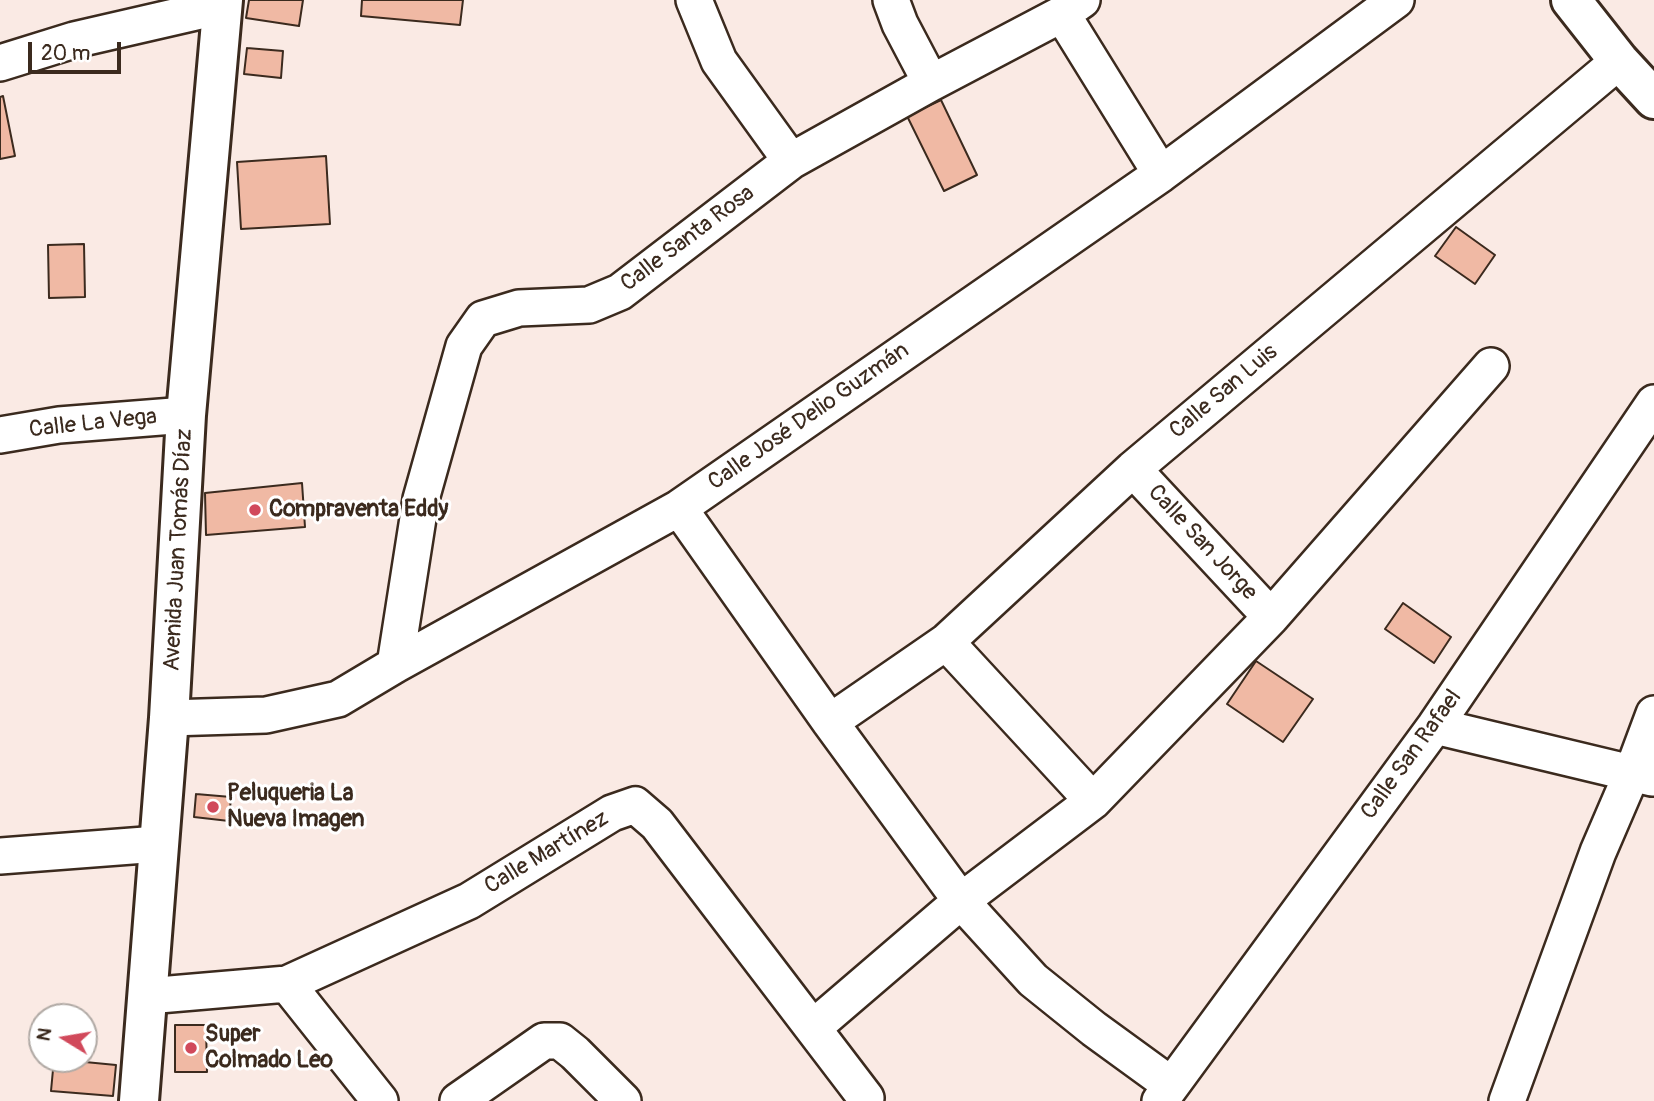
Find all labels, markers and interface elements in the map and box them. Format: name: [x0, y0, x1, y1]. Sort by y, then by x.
scale bar: [32, 28, 124, 72]
text: 20 m: [41, 40, 90, 67]
street label: Calle Santa Rosa: [616, 180, 760, 298]
street label: Calle José Delio Guzmán: [703, 337, 915, 497]
street label: Calle San Luis: [1164, 339, 1284, 445]
street label: Calle La Vega: [28, 404, 158, 444]
street label: Avenida Juan Tomás Díaz: [159, 428, 199, 672]
street label: Calle San Jorge: [1141, 479, 1263, 607]
place label: Compraventa Eddy: [269, 496, 448, 524]
marker: Compraventa Eddy: [247, 502, 263, 518]
street label: Calle San Rafael: [1356, 685, 1468, 825]
place label: Peluqueria La Nueva Imagen: [227, 780, 365, 834]
marker: Peluqueria La Nueva Imagen: [205, 799, 221, 815]
street label: Calle Martínez: [480, 805, 614, 901]
north arrow: [28, 1003, 98, 1073]
place label: Super Colmado Leo: [205, 1021, 333, 1075]
text: N: [31, 1026, 57, 1043]
marker: Super Colmado Leo: [183, 1040, 199, 1056]

